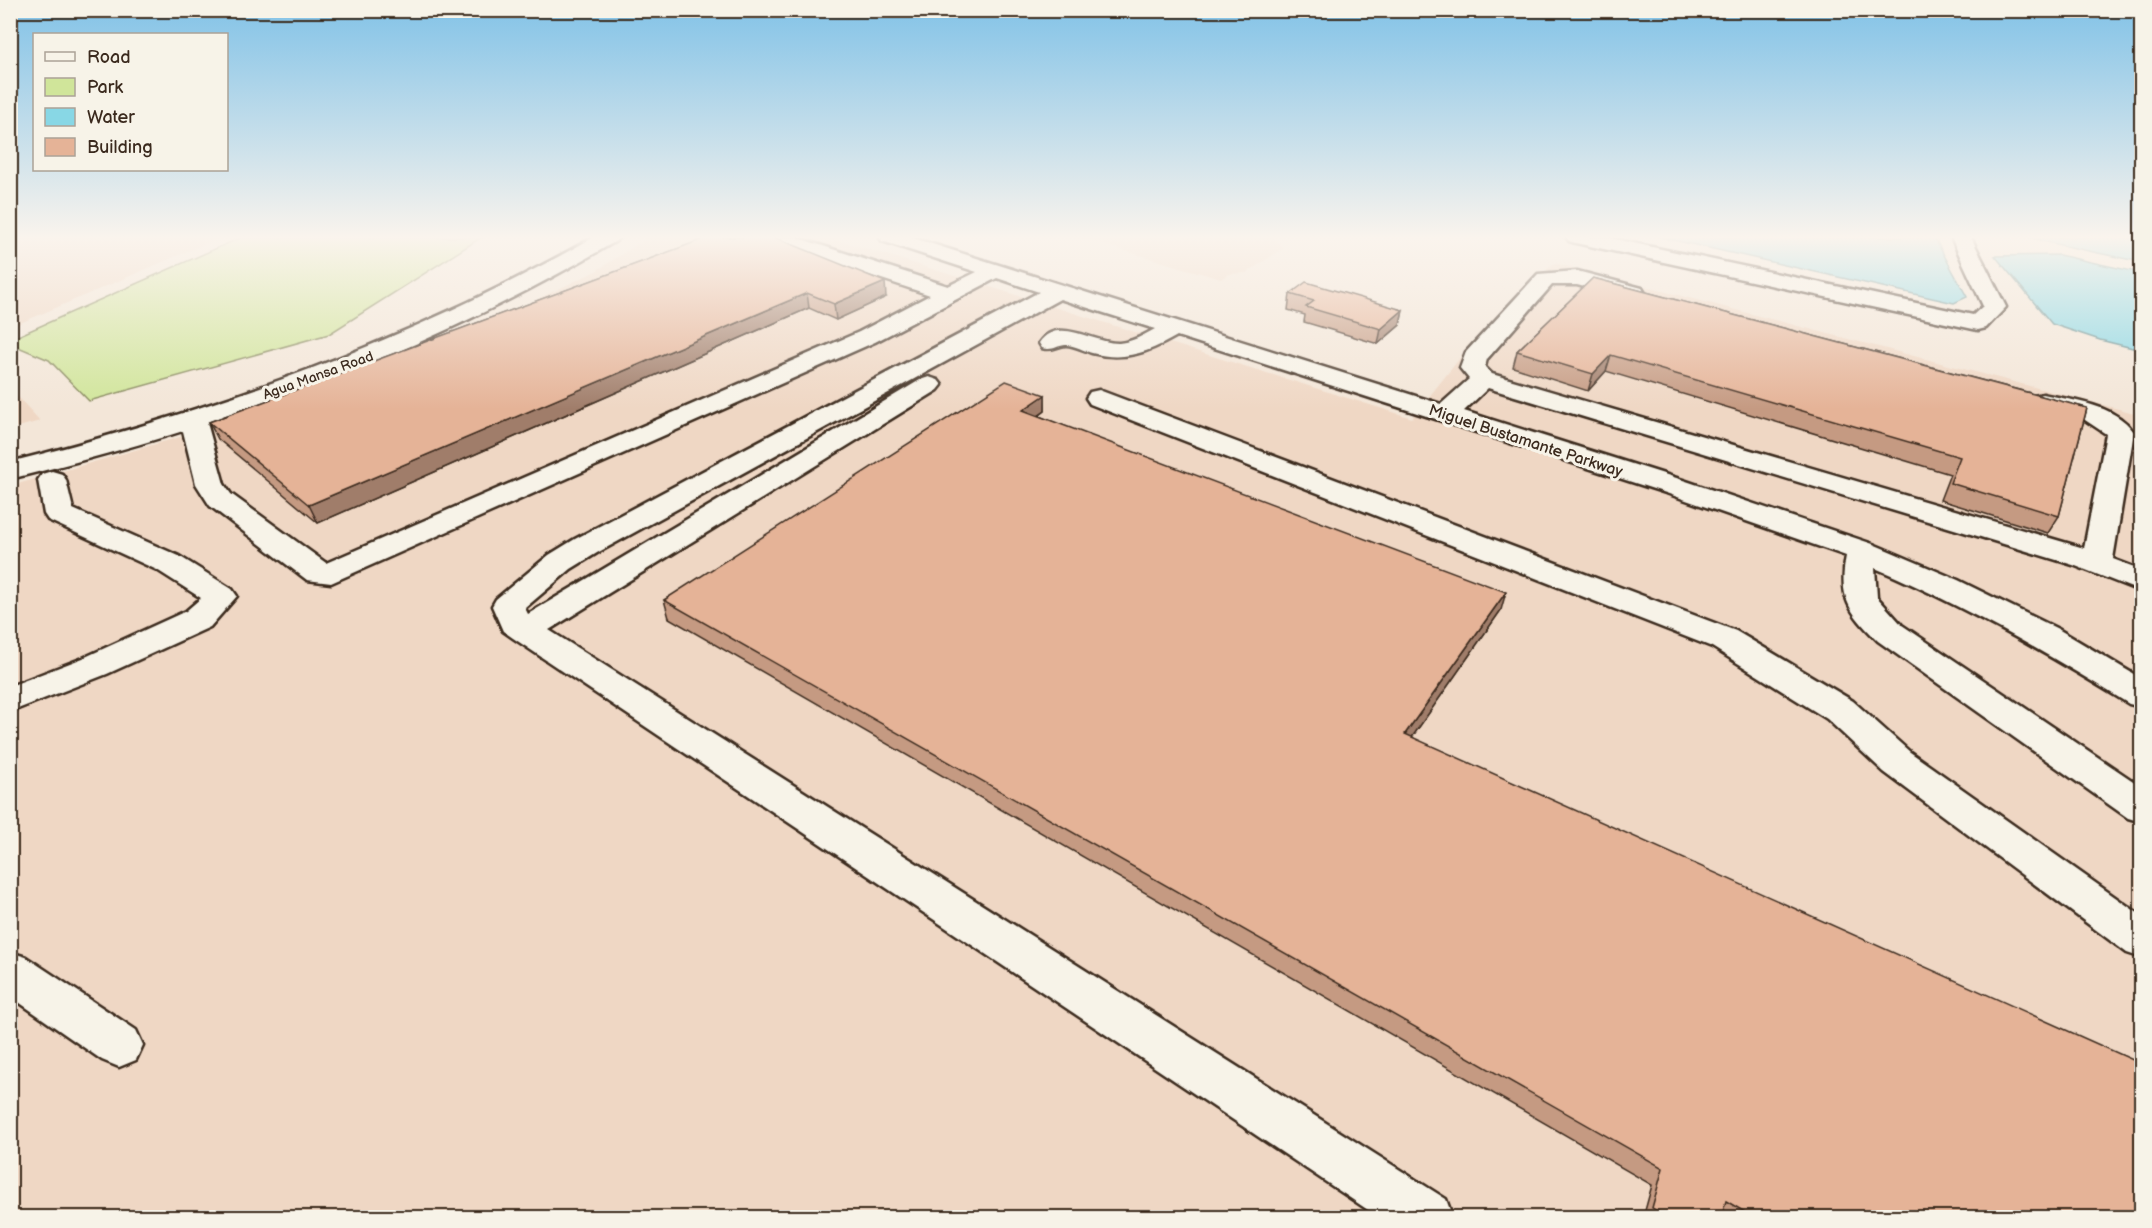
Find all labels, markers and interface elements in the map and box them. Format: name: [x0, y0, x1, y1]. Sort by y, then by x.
legend: [33, 33, 228, 171]
text: Road: [87, 47, 131, 68]
text: Park: [87, 77, 123, 98]
text: Water: [87, 107, 135, 128]
text: Building: [87, 137, 153, 158]
street label: Agua Mansa Road: [261, 348, 376, 403]
street label: Miguel Bustamante Parkway: [1426, 401, 1626, 482]

